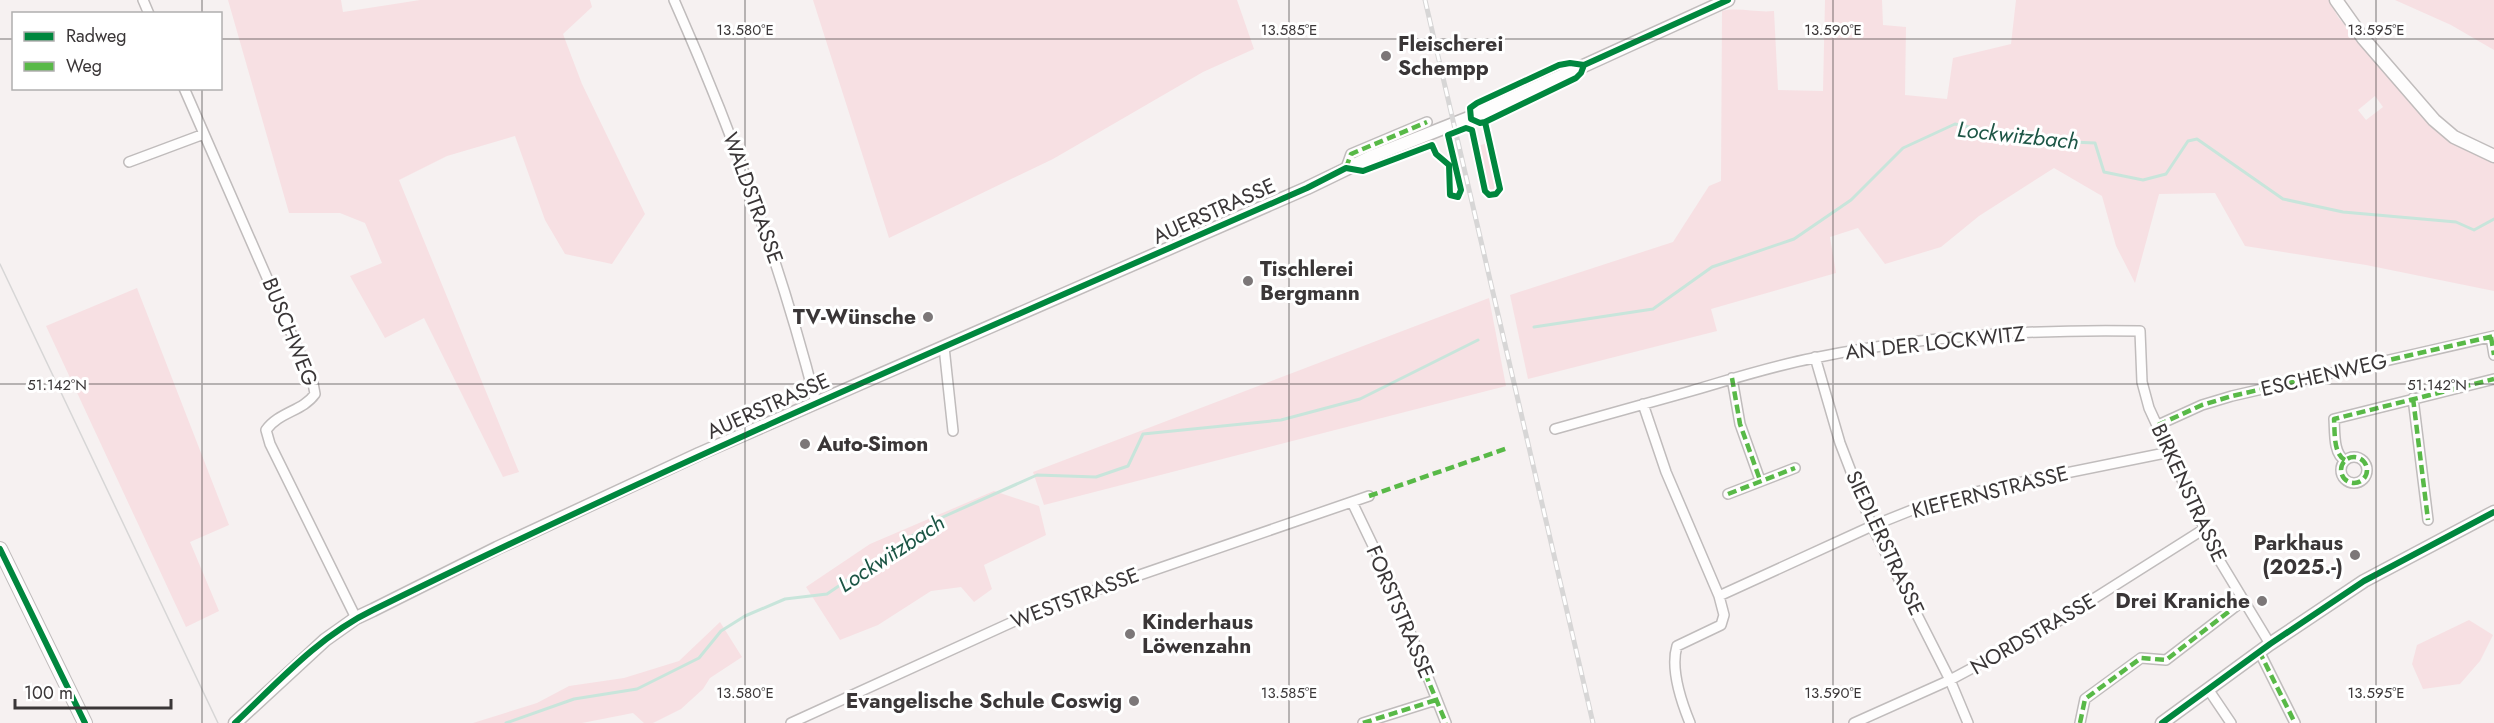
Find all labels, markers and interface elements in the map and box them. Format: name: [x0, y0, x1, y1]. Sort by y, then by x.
legend: [12, 12, 222, 90]
text: 13.580°E: [716, 19, 774, 41]
text: 13.585°E: [1261, 19, 1317, 41]
text: 13.590°E: [1804, 19, 1862, 41]
text: 13.595°E: [2347, 19, 2405, 41]
text: Radweg: [66, 23, 127, 49]
place label: Fleischerei Schempp: [1398, 29, 1503, 83]
marker: Fleischerei Schempp: [1379, 49, 1393, 63]
text: Weg: [66, 53, 102, 79]
water label: Lockwitzbach: [1956, 113, 2080, 157]
street label: WALDSTRASSE: [715, 128, 791, 268]
street label: AUERSTRASSE: [1148, 170, 1280, 252]
place label: Tischlerei Bergmann: [1260, 254, 1360, 308]
street label: BUSCHWEG: [255, 273, 325, 391]
marker: Tischlerei Bergmann: [1241, 274, 1255, 288]
place label: TV-Wünsche: [793, 302, 916, 332]
marker: TV-Wünsche: [921, 310, 935, 324]
street label: AN DER LOCKWITZ: [1844, 319, 2027, 367]
street label: ESCHENWEG: [2258, 346, 2390, 404]
street label: AUERSTRASSE: [702, 365, 834, 447]
text: 51.142°N: [27, 374, 87, 396]
text: 51.142°N: [2407, 374, 2467, 396]
street label: BIRKENSTRASSE: [2144, 419, 2234, 567]
place label: Auto-Simon: [816, 429, 928, 459]
marker: Auto-Simon: [798, 437, 812, 451]
street label: KIEFERNSTRASSE: [1909, 458, 2071, 526]
street label: SIEDLERSTRASSE: [1838, 466, 1932, 620]
water label: Lockwitzbach: [831, 506, 951, 600]
place label: Parkhaus (2025.-): [2254, 528, 2343, 582]
street label: FORSTSTRASSE: [1359, 541, 1441, 683]
marker: Parkhaus (2025.-): [2348, 548, 2362, 562]
street label: WESTSTRASSE: [1007, 560, 1143, 636]
street label: NORDSTRASSE: [1965, 586, 2101, 682]
place label: Drei Kraniche: [2115, 586, 2250, 616]
marker: Drei Kraniche: [2255, 594, 2269, 608]
place label: Kinderhaus Löwenzahn: [1142, 607, 1254, 661]
marker: Kinderhaus Löwenzahn: [1123, 627, 1137, 641]
scale bar: [15, 672, 171, 710]
text: 100 m: [24, 680, 73, 706]
text: 13.580°E: [716, 682, 774, 704]
text: 13.585°E: [1261, 682, 1317, 704]
text: 13.590°E: [1804, 682, 1862, 704]
text: 13.595°E: [2347, 682, 2405, 704]
place label: Evangelische Schule Coswig: [846, 686, 1122, 716]
marker: Evangelische Schule Coswig: [1127, 694, 1141, 708]

